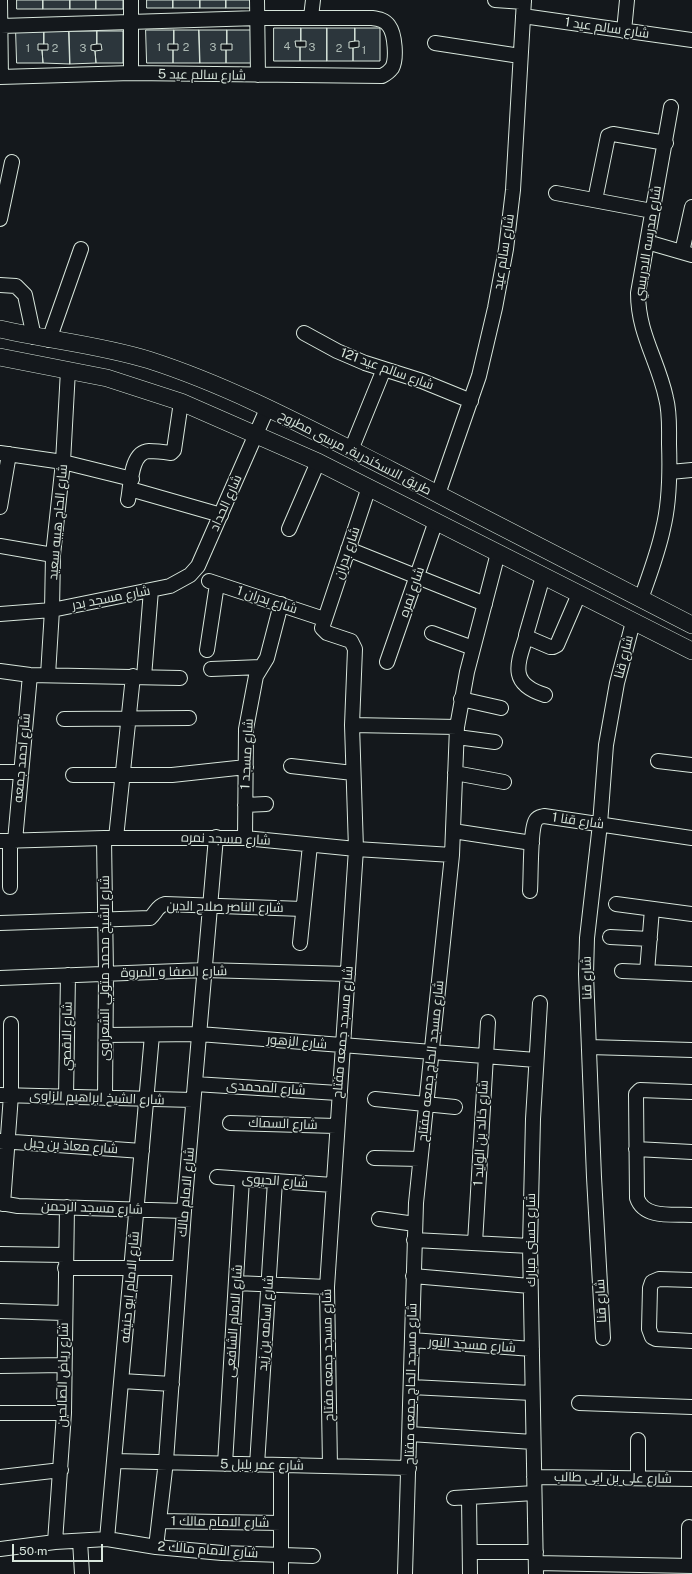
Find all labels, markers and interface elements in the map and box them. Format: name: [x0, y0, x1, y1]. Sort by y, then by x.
street label: شارع سالم عيد 1: [564, 14, 650, 42]
house number: 4: [284, 40, 290, 54]
house number: 1: [157, 41, 161, 55]
house number: 2: [183, 41, 189, 55]
house number: 3: [210, 41, 216, 55]
house number: 3: [309, 41, 315, 55]
house number: 1: [26, 42, 30, 56]
house number: 2: [52, 42, 58, 56]
house number: 3: [80, 42, 86, 56]
house number: 2: [336, 42, 342, 56]
house number: 1: [362, 44, 366, 58]
street label: شارع سالم عيد 5: [158, 66, 246, 84]
street label: شارع مدرسه الادريسي: [631, 185, 665, 301]
street label: شارع سالم عيد: [490, 213, 518, 291]
street label: شارع سالم عيد 121: [338, 345, 436, 393]
street label: طريق الاسكندرية, مرسى مطروح: [276, 408, 434, 498]
street label: شارع الحاج هيبه سعيد: [45, 463, 71, 581]
street label: شارع الحداد: [207, 472, 245, 534]
street label: شارع بدران: [331, 525, 363, 581]
street label: شارع نمره: [396, 565, 428, 619]
street label: شارع مسجد بدر: [70, 583, 152, 613]
street label: شارع بدران 1: [235, 583, 299, 617]
street label: شارع قنا: [611, 634, 637, 680]
street label: شارع احمد جمعه: [10, 713, 34, 803]
street label: شارع مسجد 1: [237, 718, 257, 790]
street label: شارع قنا 1: [551, 810, 605, 832]
street label: شارع مسجد نمره: [181, 830, 271, 848]
street label: شارع الشيخ محمد متولي الشعراوى: [97, 875, 113, 1061]
street label: شارع الناصر صلاح الدين: [166, 898, 284, 916]
street label: شارع قنا: [579, 956, 595, 1000]
street label: شارع الصفا و المروة: [121, 963, 227, 981]
street label: شارع مسجد جمعه مفتاح: [329, 965, 357, 1099]
street label: شارع مسجد الحاج جمعه مفتاح: [415, 980, 447, 1142]
street label: شارع الاقصي: [59, 1001, 75, 1071]
street label: شارع الزهور: [266, 1032, 328, 1052]
street label: شارع المحمدى: [226, 1077, 306, 1099]
street label: شارع خالد بن الوليد 1: [470, 1080, 492, 1186]
street label: شارع الشيخ ابراهيم الزاوى: [29, 1088, 165, 1108]
street label: شارع السماك: [248, 1115, 318, 1133]
street label: شارع معاذ بن جبل: [24, 1135, 118, 1157]
street label: شارع الامام مالك: [174, 1146, 198, 1238]
street label: شارع الحيوى: [241, 1171, 309, 1191]
street label: شارع حسنى مبارك: [523, 1193, 539, 1287]
street label: شارع مسجد الرحمن: [41, 1198, 143, 1218]
street label: شارع الامام ابو حنيفه: [117, 1231, 143, 1343]
street label: شارع الامام الشافعى: [222, 1264, 246, 1378]
street label: شارع اسامه بن زيد: [255, 1275, 277, 1371]
street label: شارع قنا: [592, 1279, 610, 1323]
street label: شارع مسجد جمعه مفتاح: [319, 1289, 337, 1421]
street label: شارع مسجد الحاج جمعه مفتاح: [402, 1303, 420, 1465]
street label: شارع رياض الصالحين: [54, 1322, 72, 1428]
street label: شارع مسجد النور: [428, 1334, 516, 1356]
street label: شارع عمر بلبل 5: [220, 1456, 304, 1474]
street label: شارع على بن ابى طالب: [554, 1469, 672, 1487]
street label: شارع الامام مالك 1: [171, 1513, 269, 1531]
scale bar: [14, 1536, 105, 1562]
street label: شارع الامام مالك 2: [157, 1539, 259, 1561]
text: 50 m: [19, 1544, 47, 1558]

